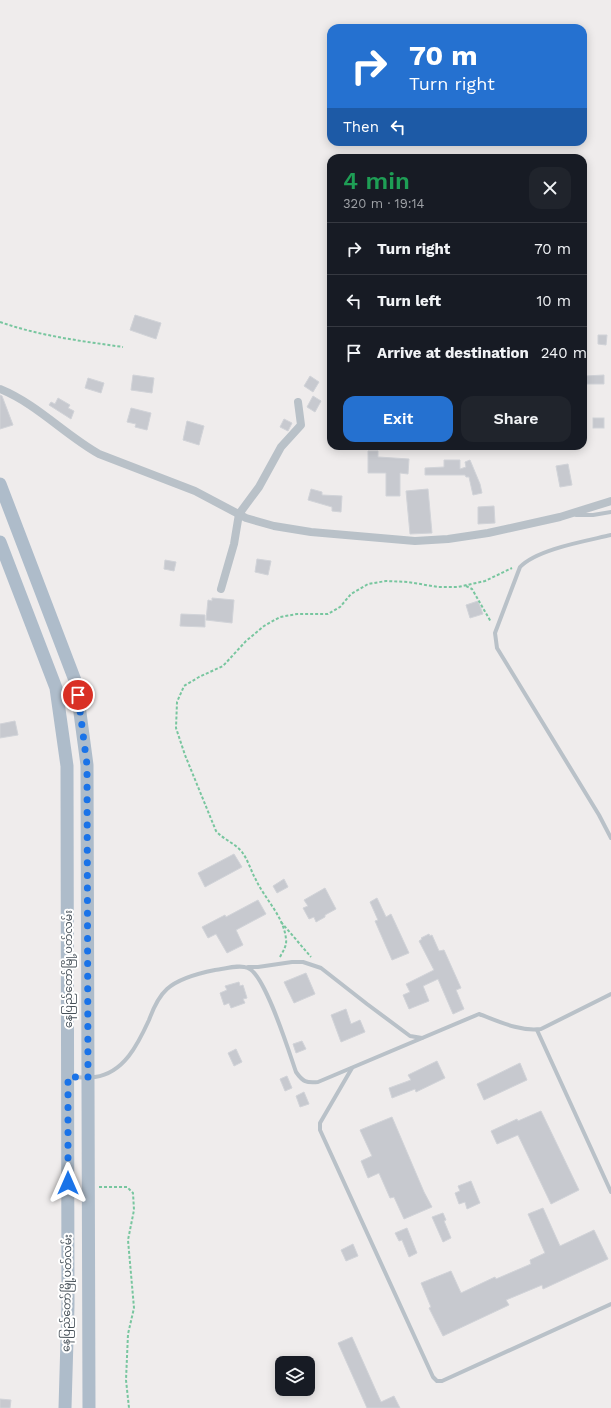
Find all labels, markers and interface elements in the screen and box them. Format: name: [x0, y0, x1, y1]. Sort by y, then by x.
text: 70 m: [409, 39, 478, 72]
icon: right: [343, 40, 395, 92]
text: Turn right: [409, 73, 495, 94]
icon: left: [387, 116, 409, 138]
text: Then: [343, 118, 379, 136]
text: 4 min: [343, 167, 410, 195]
button: close: [529, 167, 571, 209]
text: 320 m · 19:14: [343, 196, 425, 211]
icon: right: [343, 238, 365, 260]
text: Turn right: [377, 240, 450, 258]
text: 70 m: [534, 240, 571, 258]
icon: left: [343, 290, 365, 312]
text: Turn left: [377, 292, 441, 310]
text: 10 m: [536, 292, 571, 310]
icon: arrive: [343, 342, 365, 364]
text: Arrive at destination: [377, 344, 529, 362]
text: 240 m: [541, 344, 587, 362]
button: Exit: [343, 396, 453, 442]
button: Share: [461, 396, 571, 442]
pin: [61, 678, 95, 712]
icon: arrive: [67, 684, 89, 706]
street label: နေပြည်တော်မြို့ပတ်လမ်း: [61, 910, 77, 1028]
position arrow: [47, 1162, 89, 1204]
street label: နေပြည်တော်မြို့ပတ်လမ်း: [58, 1234, 77, 1352]
map controls: [275, 1356, 315, 1396]
button: layers: [275, 1356, 315, 1396]

